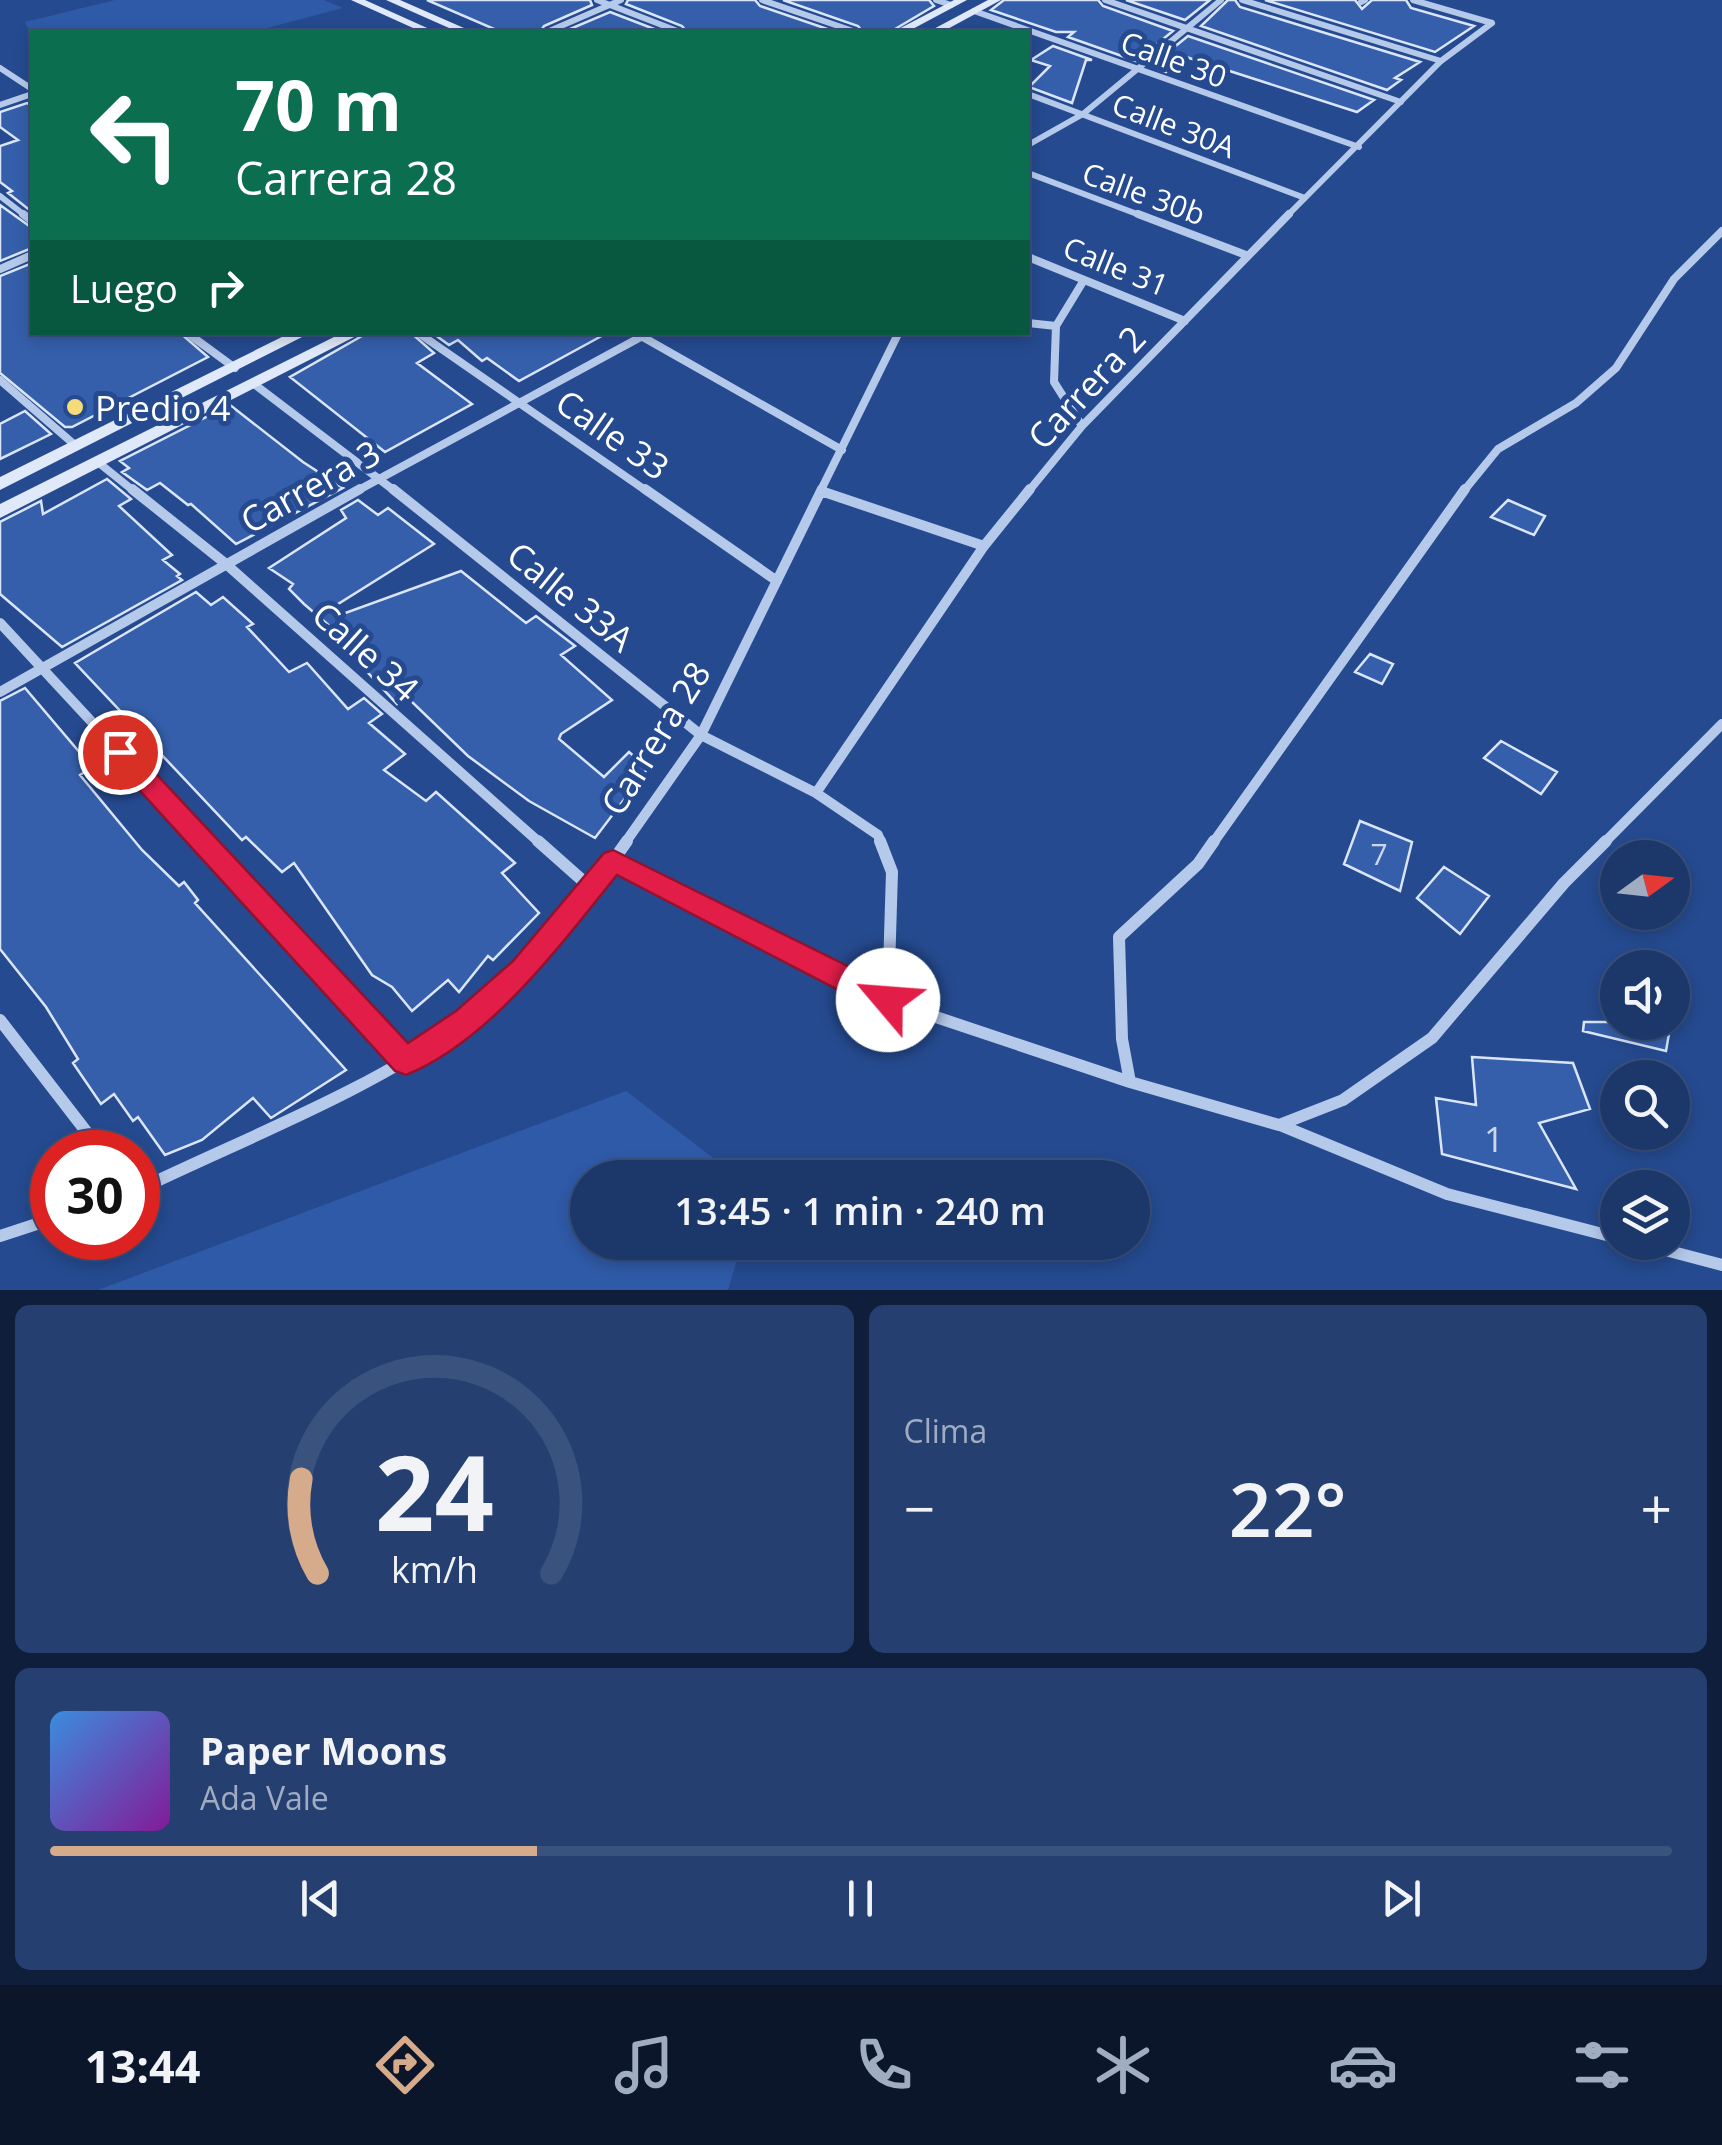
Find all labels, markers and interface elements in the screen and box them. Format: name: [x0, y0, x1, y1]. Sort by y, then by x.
street label: Calle 30: [1115, 21, 1233, 97]
text: 70 m: [235, 56, 402, 152]
icon: left: [70, 70, 200, 200]
street label: Calle 30A: [1107, 83, 1241, 167]
text: Carrera 28: [235, 147, 457, 208]
street label: Calle 30b: [1077, 152, 1211, 234]
street label: Calle 31: [1057, 226, 1175, 306]
icon: right: [198, 260, 253, 315]
text: Luego: [70, 262, 178, 314]
street label: Carrera 2: [1017, 315, 1155, 459]
street label: Calle 33: [547, 378, 679, 490]
place label: Predio 4: [95, 384, 230, 431]
marker: Predio 4: [64, 396, 86, 418]
street label: Carrera 3: [232, 428, 388, 544]
street label: Calle 33A: [498, 531, 645, 662]
street label: Calle 34: [303, 591, 429, 711]
street label: Carrera 28: [589, 652, 721, 824]
pin: [78, 710, 163, 795]
icon: arrive: [93, 725, 148, 780]
house number: 7: [1370, 833, 1388, 874]
north arrow: [1600, 840, 1690, 930]
map controls: [1600, 840, 1690, 1260]
position arrow: [836, 948, 940, 1052]
button: sound: [1600, 950, 1690, 1040]
button: search: [1600, 1060, 1690, 1150]
house number: 1: [1484, 1115, 1504, 1162]
speed limit sign: 30: [30, 1130, 160, 1260]
button: layers: [1600, 1170, 1690, 1260]
text: 13:45 · 1 min · 240 m: [674, 1184, 1046, 1236]
text: Clima: [904, 1409, 987, 1452]
text: 24: [375, 1420, 494, 1561]
text: 22°: [1229, 1457, 1347, 1559]
text: −: [904, 1470, 935, 1545]
text: +: [1641, 1470, 1672, 1545]
text: km/h: [391, 1545, 478, 1593]
text: Paper Moons: [200, 1724, 447, 1776]
text: Ada Vale: [200, 1776, 329, 1819]
icon: previous: [293, 1871, 348, 1926]
icon: pause: [833, 1871, 888, 1926]
icon: next: [1374, 1871, 1429, 1926]
icon: directions: [370, 2030, 440, 2100]
icon: music: [609, 2030, 679, 2100]
icon: phone: [849, 2030, 919, 2100]
icon: climate: [1088, 2030, 1158, 2100]
icon: car: [1328, 2030, 1398, 2100]
icon: filters: [1567, 2030, 1637, 2100]
text: 13:44: [85, 2035, 200, 2096]

